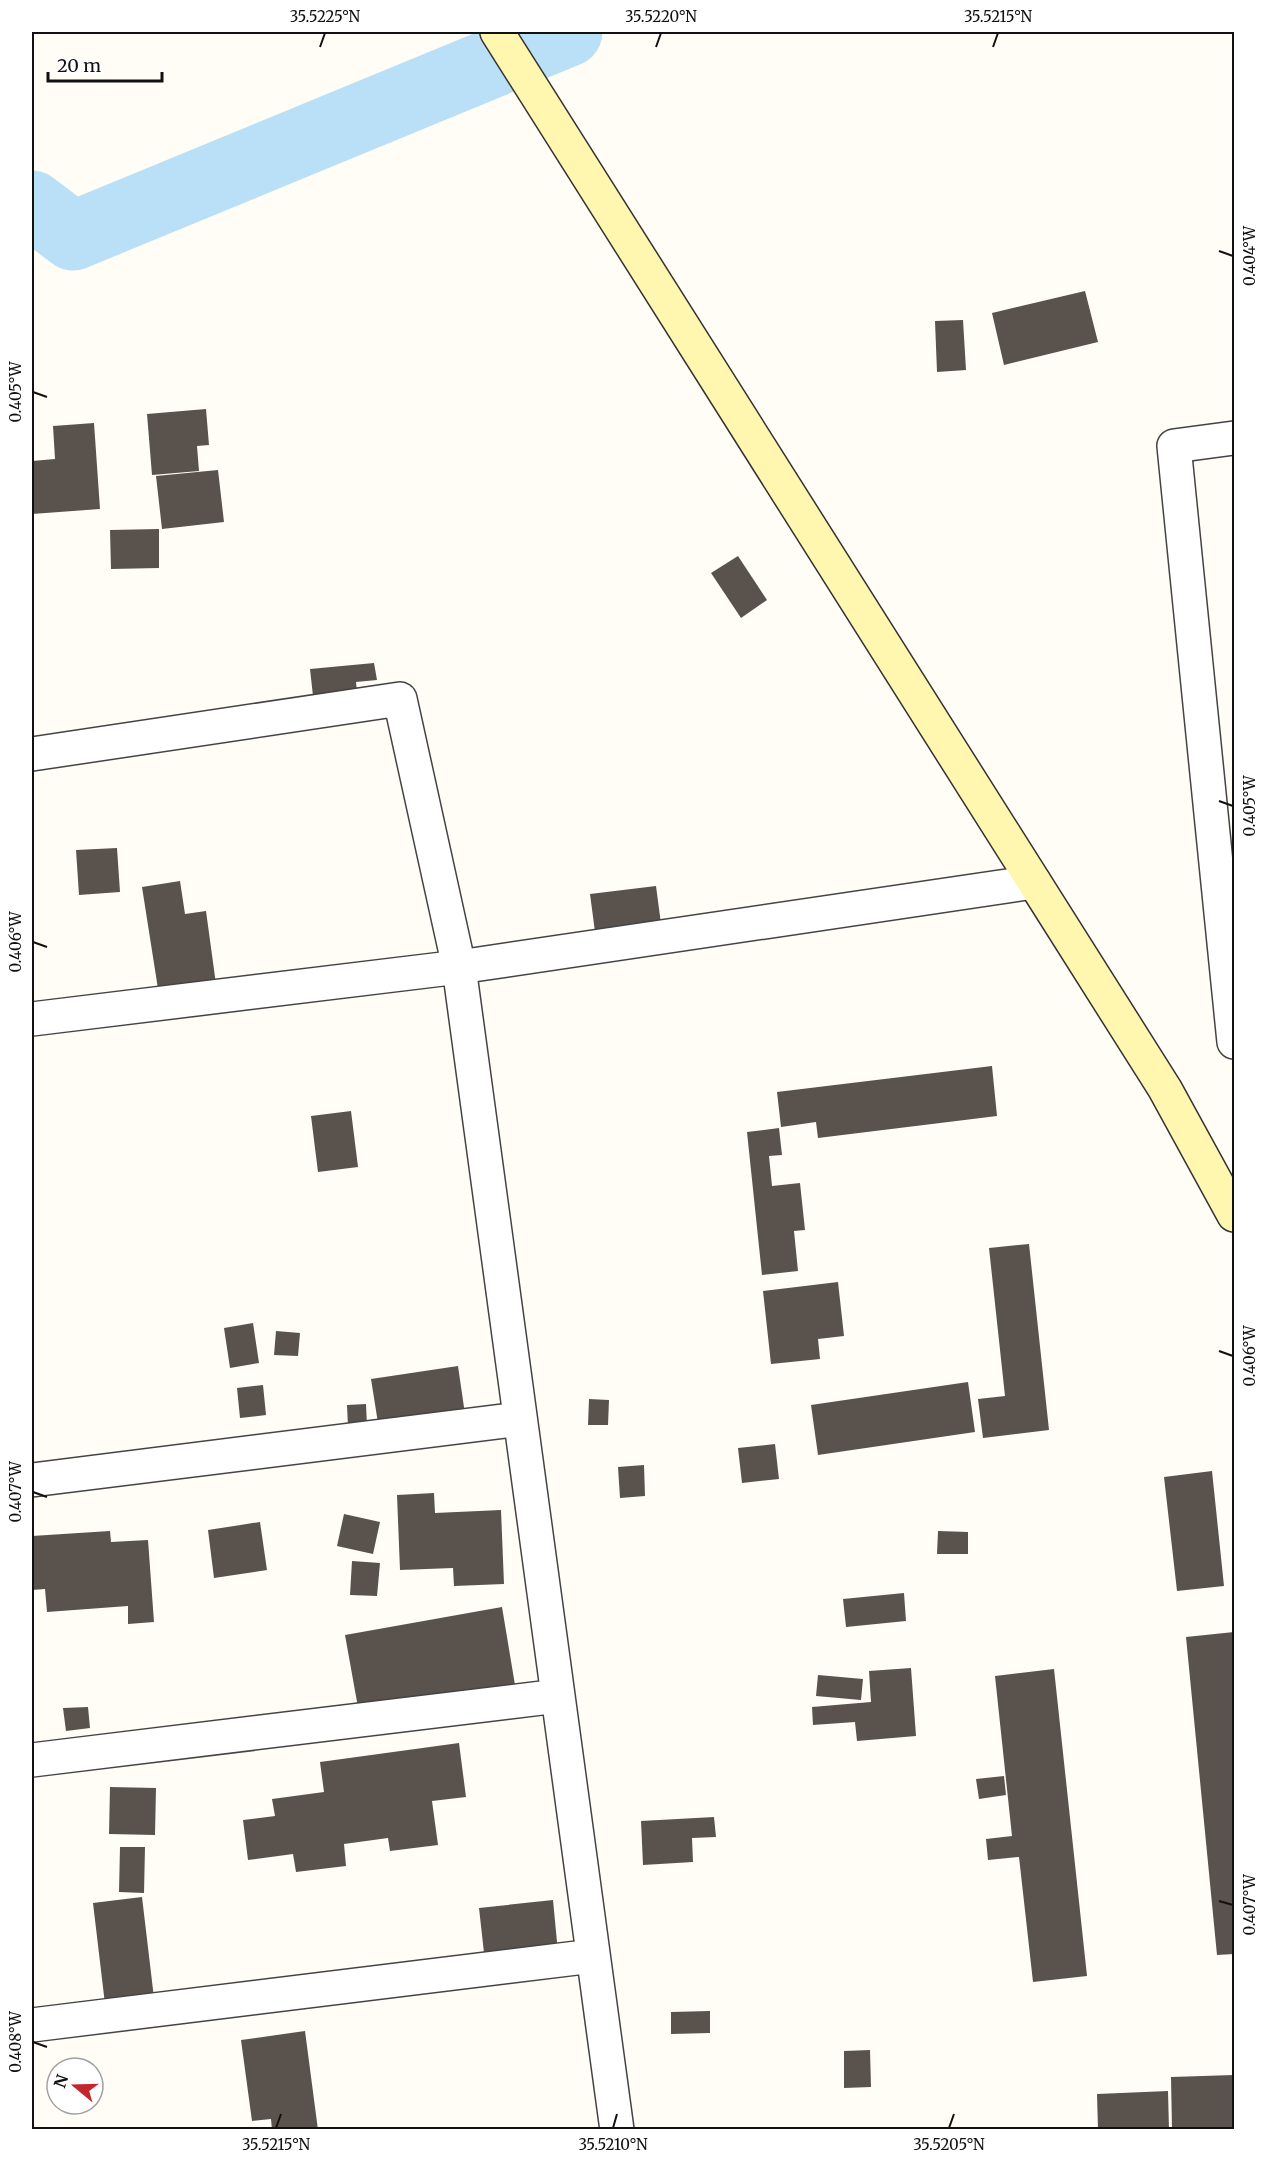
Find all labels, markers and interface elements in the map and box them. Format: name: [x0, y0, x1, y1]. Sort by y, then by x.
text: 35.5225°N: [290, 7, 361, 26]
text: 35.5220°N: [625, 7, 697, 26]
text: 35.5215°N: [964, 7, 1032, 26]
scale bar: [48, 45, 162, 83]
text: 20 m: [57, 54, 101, 77]
text: 0.404°W: [1240, 225, 1259, 286]
text: 0.405°W: [6, 361, 25, 422]
text: 0.405°W: [1240, 775, 1259, 836]
text: 0.406°W: [6, 911, 25, 972]
text: 0.406°W: [1240, 1325, 1259, 1386]
text: 0.407°W: [6, 1460, 25, 1523]
text: 0.407°W: [1240, 1873, 1259, 1936]
text: 0.408°W: [6, 2010, 25, 2073]
north arrow: [45, 2056, 105, 2116]
text: N: [49, 2072, 72, 2090]
text: 35.5215°N: [242, 2135, 310, 2154]
text: 35.5210°N: [578, 2135, 648, 2154]
text: 35.5205°N: [913, 2135, 985, 2154]

